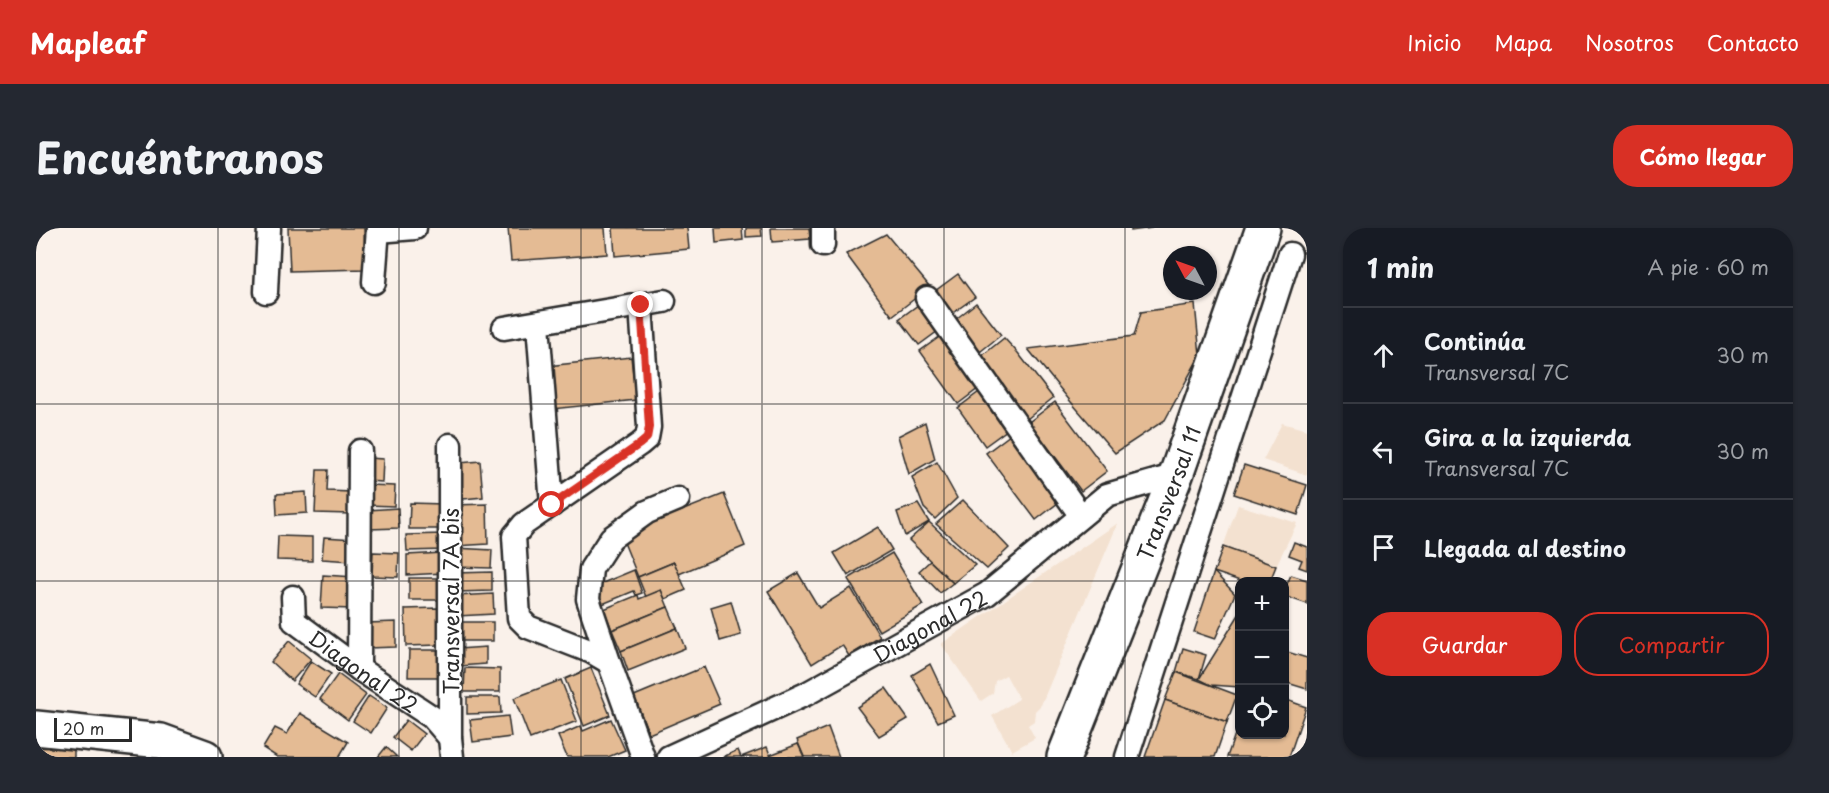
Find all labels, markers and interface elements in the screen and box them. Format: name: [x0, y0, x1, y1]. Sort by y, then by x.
text: Mapleaf: [30, 21, 146, 64]
text: Inicio: [1407, 26, 1461, 58]
text: Mapa: [1494, 26, 1552, 58]
text: Nosotros: [1585, 26, 1674, 58]
text: Contacto: [1707, 26, 1799, 58]
text: Encuéntranos: [36, 125, 324, 188]
button: Cómo llegar: [1613, 125, 1793, 187]
north arrow: [1163, 246, 1217, 300]
text: 1 min: [1367, 248, 1434, 287]
text: A pie · 60 m: [1648, 252, 1769, 282]
route end: [627, 291, 653, 317]
text: Continúa: [1424, 324, 1526, 357]
icon: ahead: [1367, 339, 1400, 372]
text: 30 m: [1716, 340, 1769, 370]
text: Transversal 7C: [1424, 357, 1569, 387]
text: Gira a la izquierda: [1424, 420, 1631, 453]
street label: Transversal 11: [1128, 421, 1208, 565]
icon: left: [1367, 435, 1400, 468]
text: 30 m: [1716, 436, 1769, 466]
text: Transversal 7C: [1424, 453, 1569, 483]
route start: [538, 491, 564, 517]
street label: Transversal 7A bis: [434, 508, 466, 694]
icon: arrive: [1367, 531, 1400, 564]
text: Llegada al destino: [1424, 531, 1626, 564]
map controls: [1235, 577, 1289, 739]
button: +: [1235, 577, 1289, 631]
street label: Diagonal 22: [866, 581, 993, 670]
button: Guardar: [1367, 612, 1562, 676]
button: Compartir: [1574, 612, 1769, 676]
street label: Diagonal 22: [303, 622, 425, 720]
button: −: [1235, 631, 1289, 685]
button: locate: [1235, 685, 1289, 739]
scale bar: [54, 715, 132, 742]
text: 20 m: [63, 716, 104, 740]

